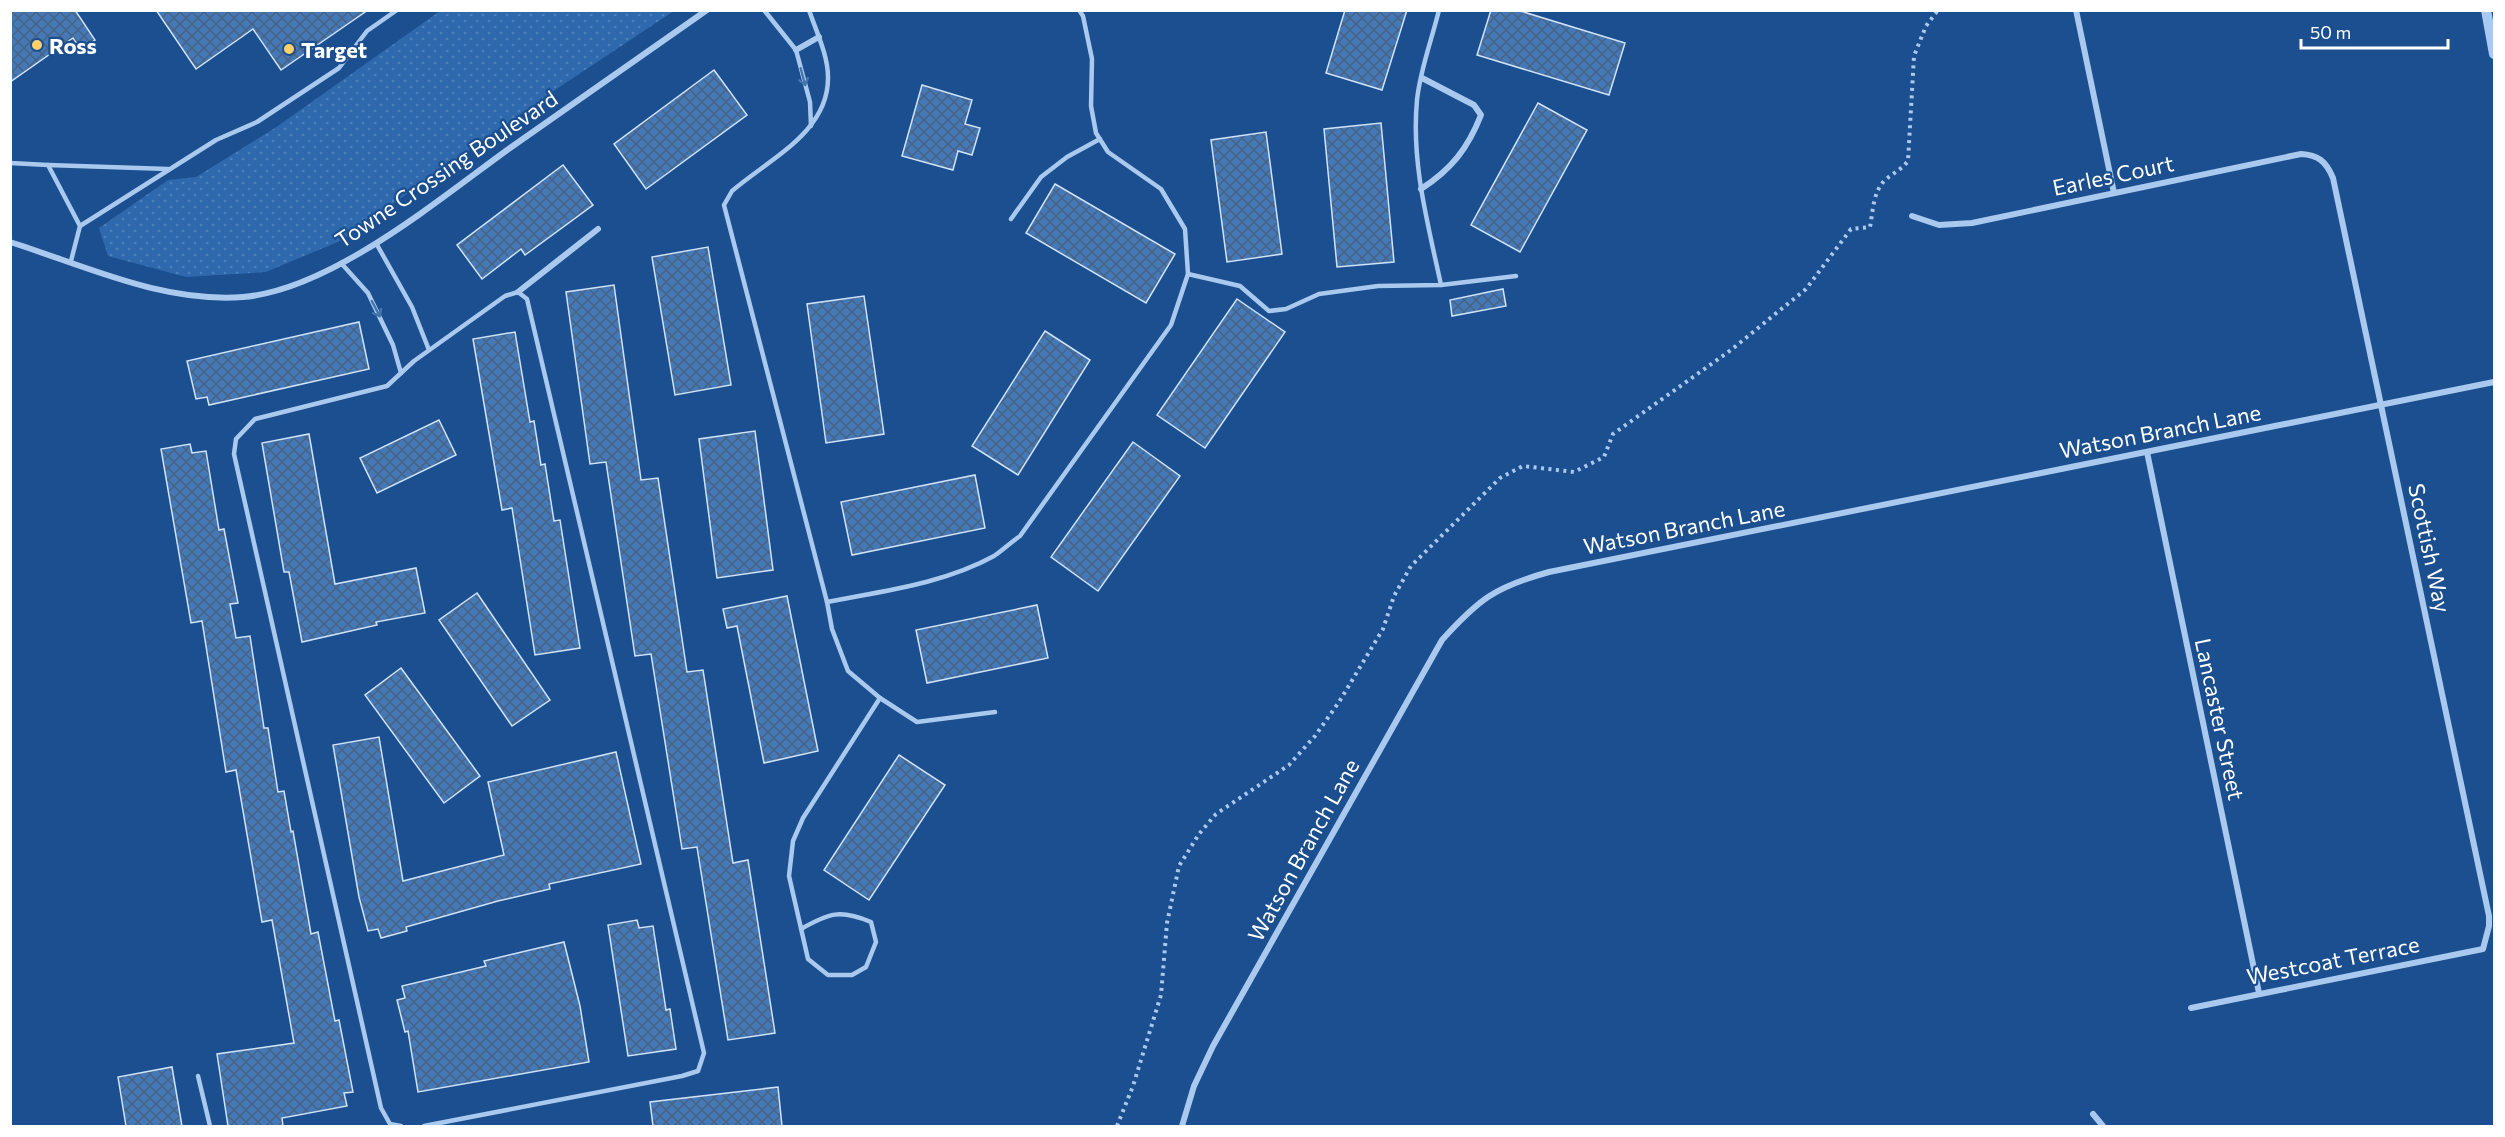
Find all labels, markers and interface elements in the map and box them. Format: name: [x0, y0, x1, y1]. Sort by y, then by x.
scale bar: [2301, 12, 2448, 50]
text: 50 m: [2310, 21, 2351, 43]
place label: Ross: [49, 32, 97, 59]
place label: Target: [301, 36, 367, 63]
marker: Ross: [30, 38, 44, 52]
marker: Target: [282, 42, 296, 56]
one-way arrow: [798, 68, 810, 87]
street label: Towne Crossing Boulevard: [330, 84, 562, 254]
street label: Earles Court: [2050, 149, 2176, 201]
one-way arrow: [370, 300, 382, 317]
street label: Watson Branch Lane: [2057, 398, 2263, 464]
street label: Scottish Way: [2403, 481, 2457, 615]
street label: Watson Branch Lane: [1581, 494, 1787, 560]
street label: Lancaster Street: [2190, 636, 2250, 802]
street label: Watson Branch Lane: [1242, 754, 1364, 946]
street label: Westcoat Terrace: [2244, 930, 2422, 990]

